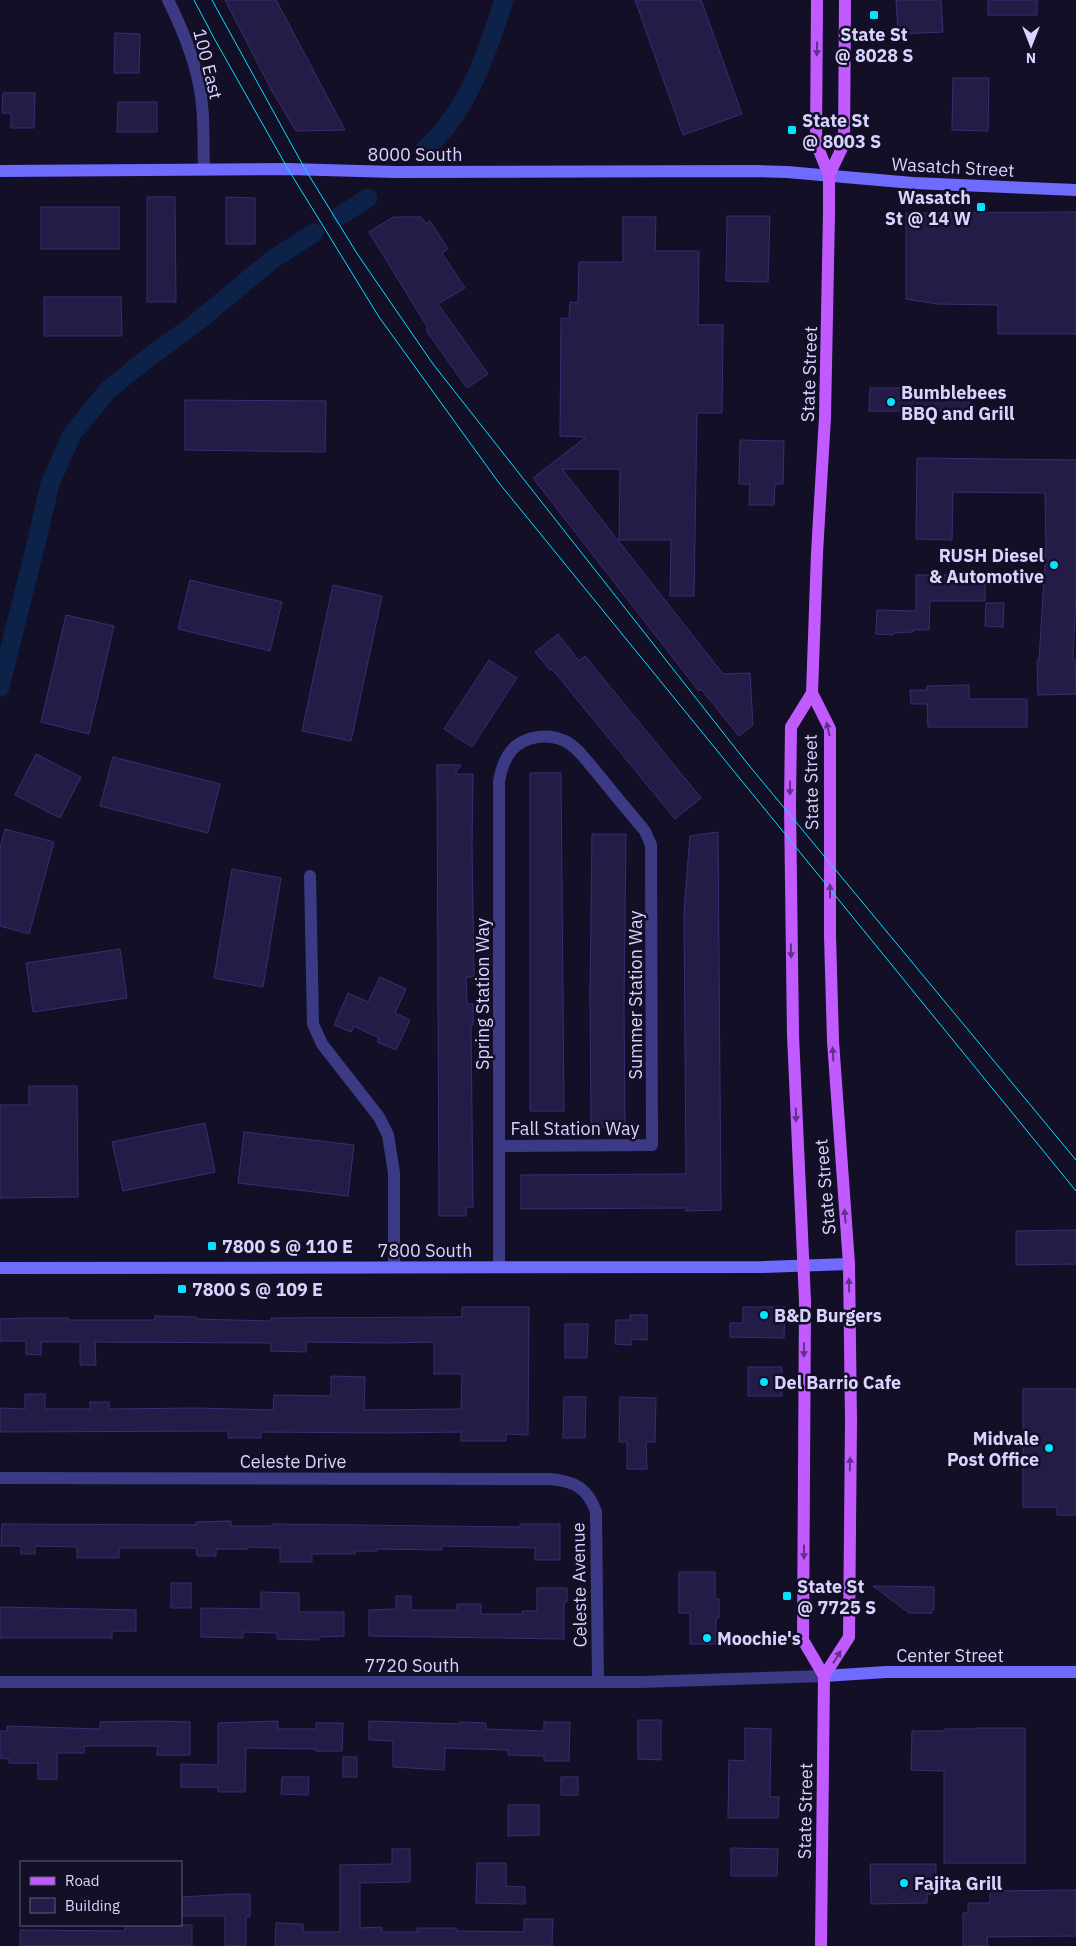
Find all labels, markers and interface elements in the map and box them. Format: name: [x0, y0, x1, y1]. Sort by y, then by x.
marker: State St @ 8028 S: [868, 9, 880, 21]
north arrow: [1006, 20, 1056, 70]
place label: State St @ 8028 S: [834, 23, 914, 67]
street label: 100 East: [188, 26, 228, 102]
one-way arrow: [812, 41, 820, 57]
text: N: [1026, 49, 1036, 67]
place label: State St @ 8003 S: [802, 109, 881, 153]
marker: State St @ 8003 S: [786, 124, 798, 136]
street label: 8000 South: [368, 143, 462, 166]
street label: Wasatch Street: [891, 152, 1015, 182]
place label: Wasatch St @ 14 W: [885, 186, 971, 230]
marker: Wasatch St @ 14 W: [975, 201, 987, 213]
street label: State Street: [796, 326, 822, 422]
place label: Bumblebees BBQ and Grill: [901, 381, 1015, 425]
marker: Bumblebees BBQ and Grill: [885, 396, 897, 408]
place label: RUSH Diesel & Automotive: [929, 544, 1045, 588]
marker: RUSH Diesel & Automotive: [1048, 559, 1060, 571]
one-way arrow: [824, 722, 832, 737]
street label: State Street: [799, 734, 823, 830]
one-way arrow: [786, 781, 794, 797]
one-way arrow: [826, 883, 834, 899]
street label: Summer Station Way: [624, 911, 647, 1079]
street label: Spring Station Way: [471, 918, 494, 1070]
one-way arrow: [787, 943, 795, 959]
one-way arrow: [829, 1045, 837, 1061]
one-way arrow: [793, 1107, 801, 1123]
street label: Fall Station Way: [510, 1117, 640, 1140]
street label: State Street: [809, 1138, 841, 1236]
one-way arrow: [841, 1208, 849, 1224]
place label: 7800 S @ 110 E: [222, 1235, 353, 1258]
street label: 7800 South: [378, 1239, 472, 1262]
marker: 7800 S @ 110 E: [206, 1240, 218, 1252]
one-way arrow: [845, 1277, 853, 1293]
place label: 7800 S @ 109 E: [192, 1278, 323, 1301]
marker: 7800 S @ 109 E: [176, 1283, 188, 1295]
place label: B&D Burgers: [774, 1304, 882, 1327]
marker: B&D Burgers: [758, 1309, 770, 1321]
one-way arrow: [800, 1343, 808, 1359]
place label: Del Barrio Cafe: [774, 1371, 901, 1394]
marker: Del Barrio Cafe: [758, 1376, 770, 1388]
place label: Midvale Post Office: [947, 1427, 1039, 1471]
marker: Midvale Post Office: [1043, 1442, 1055, 1454]
street label: Celeste Drive: [240, 1450, 346, 1473]
one-way arrow: [847, 1456, 855, 1472]
street label: Celeste Avenue: [566, 1522, 592, 1648]
one-way arrow: [800, 1545, 808, 1561]
place label: State St @ 7725 S: [797, 1575, 876, 1619]
marker: State St @ 7725 S: [781, 1590, 793, 1602]
place label: Moochie's: [717, 1627, 801, 1650]
marker: Moochie's: [701, 1632, 713, 1644]
street label: Center Street: [896, 1644, 1004, 1667]
one-way arrow: [832, 1650, 841, 1663]
street label: 7720 South: [365, 1654, 459, 1677]
street label: State Street: [793, 1763, 817, 1859]
legend: [20, 1861, 182, 1926]
text: Road: [65, 1871, 100, 1890]
place label: Fajita Grill: [914, 1872, 1002, 1895]
marker: Fajita Grill: [898, 1877, 910, 1889]
text: Building: [65, 1896, 120, 1915]

